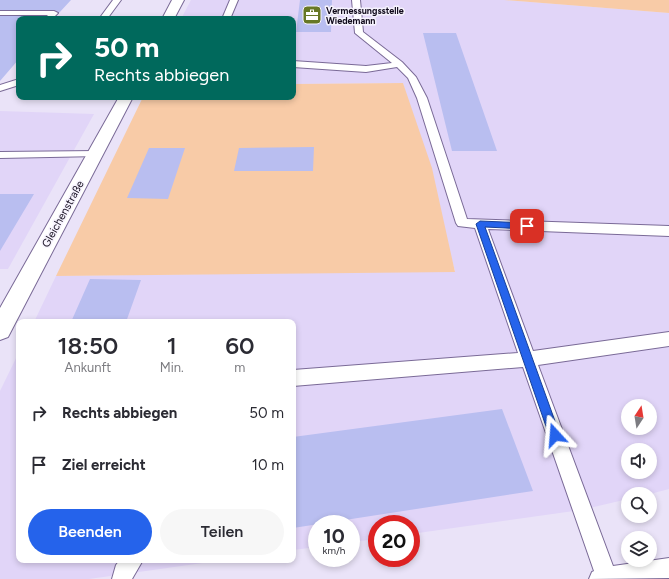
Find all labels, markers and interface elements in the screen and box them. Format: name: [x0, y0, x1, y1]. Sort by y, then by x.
office icon: Vermessungsstelle Wiedemann: [301, 4, 323, 26]
place label: Vermessungsstelle Wiedemann: [326, 5, 404, 26]
text: 50 m: [94, 30, 160, 64]
icon: right: [28, 32, 80, 84]
text: Rechts abbiegen: [94, 64, 229, 86]
street label: Gleichenstraße: [39, 178, 87, 250]
pin: [510, 209, 544, 243]
icon: arrive: [516, 215, 538, 237]
text: 18:50: [57, 331, 118, 360]
text: 1: [167, 331, 177, 360]
text: 60: [225, 331, 255, 360]
text: Ankunft: [65, 360, 111, 375]
text: Min.: [160, 360, 184, 375]
text: m: [234, 360, 245, 375]
north arrow: [621, 399, 657, 435]
map controls: [621, 399, 657, 567]
icon: right: [28, 402, 50, 424]
text: Rechts abbiegen: [62, 404, 177, 422]
text: 50 m: [249, 404, 284, 422]
position arrow: [534, 414, 576, 456]
button: sound: [621, 443, 657, 479]
icon: arrive: [28, 454, 50, 476]
text: Ziel erreicht: [62, 456, 146, 474]
text: 10 m: [252, 456, 284, 474]
button: search: [621, 487, 657, 523]
button: Beenden: [28, 509, 152, 555]
button: Teilen: [160, 509, 284, 555]
speed limit sign: 20: [368, 515, 420, 567]
text: 10: [323, 524, 345, 548]
button: layers: [621, 531, 657, 567]
text: km/h: [323, 544, 345, 557]

